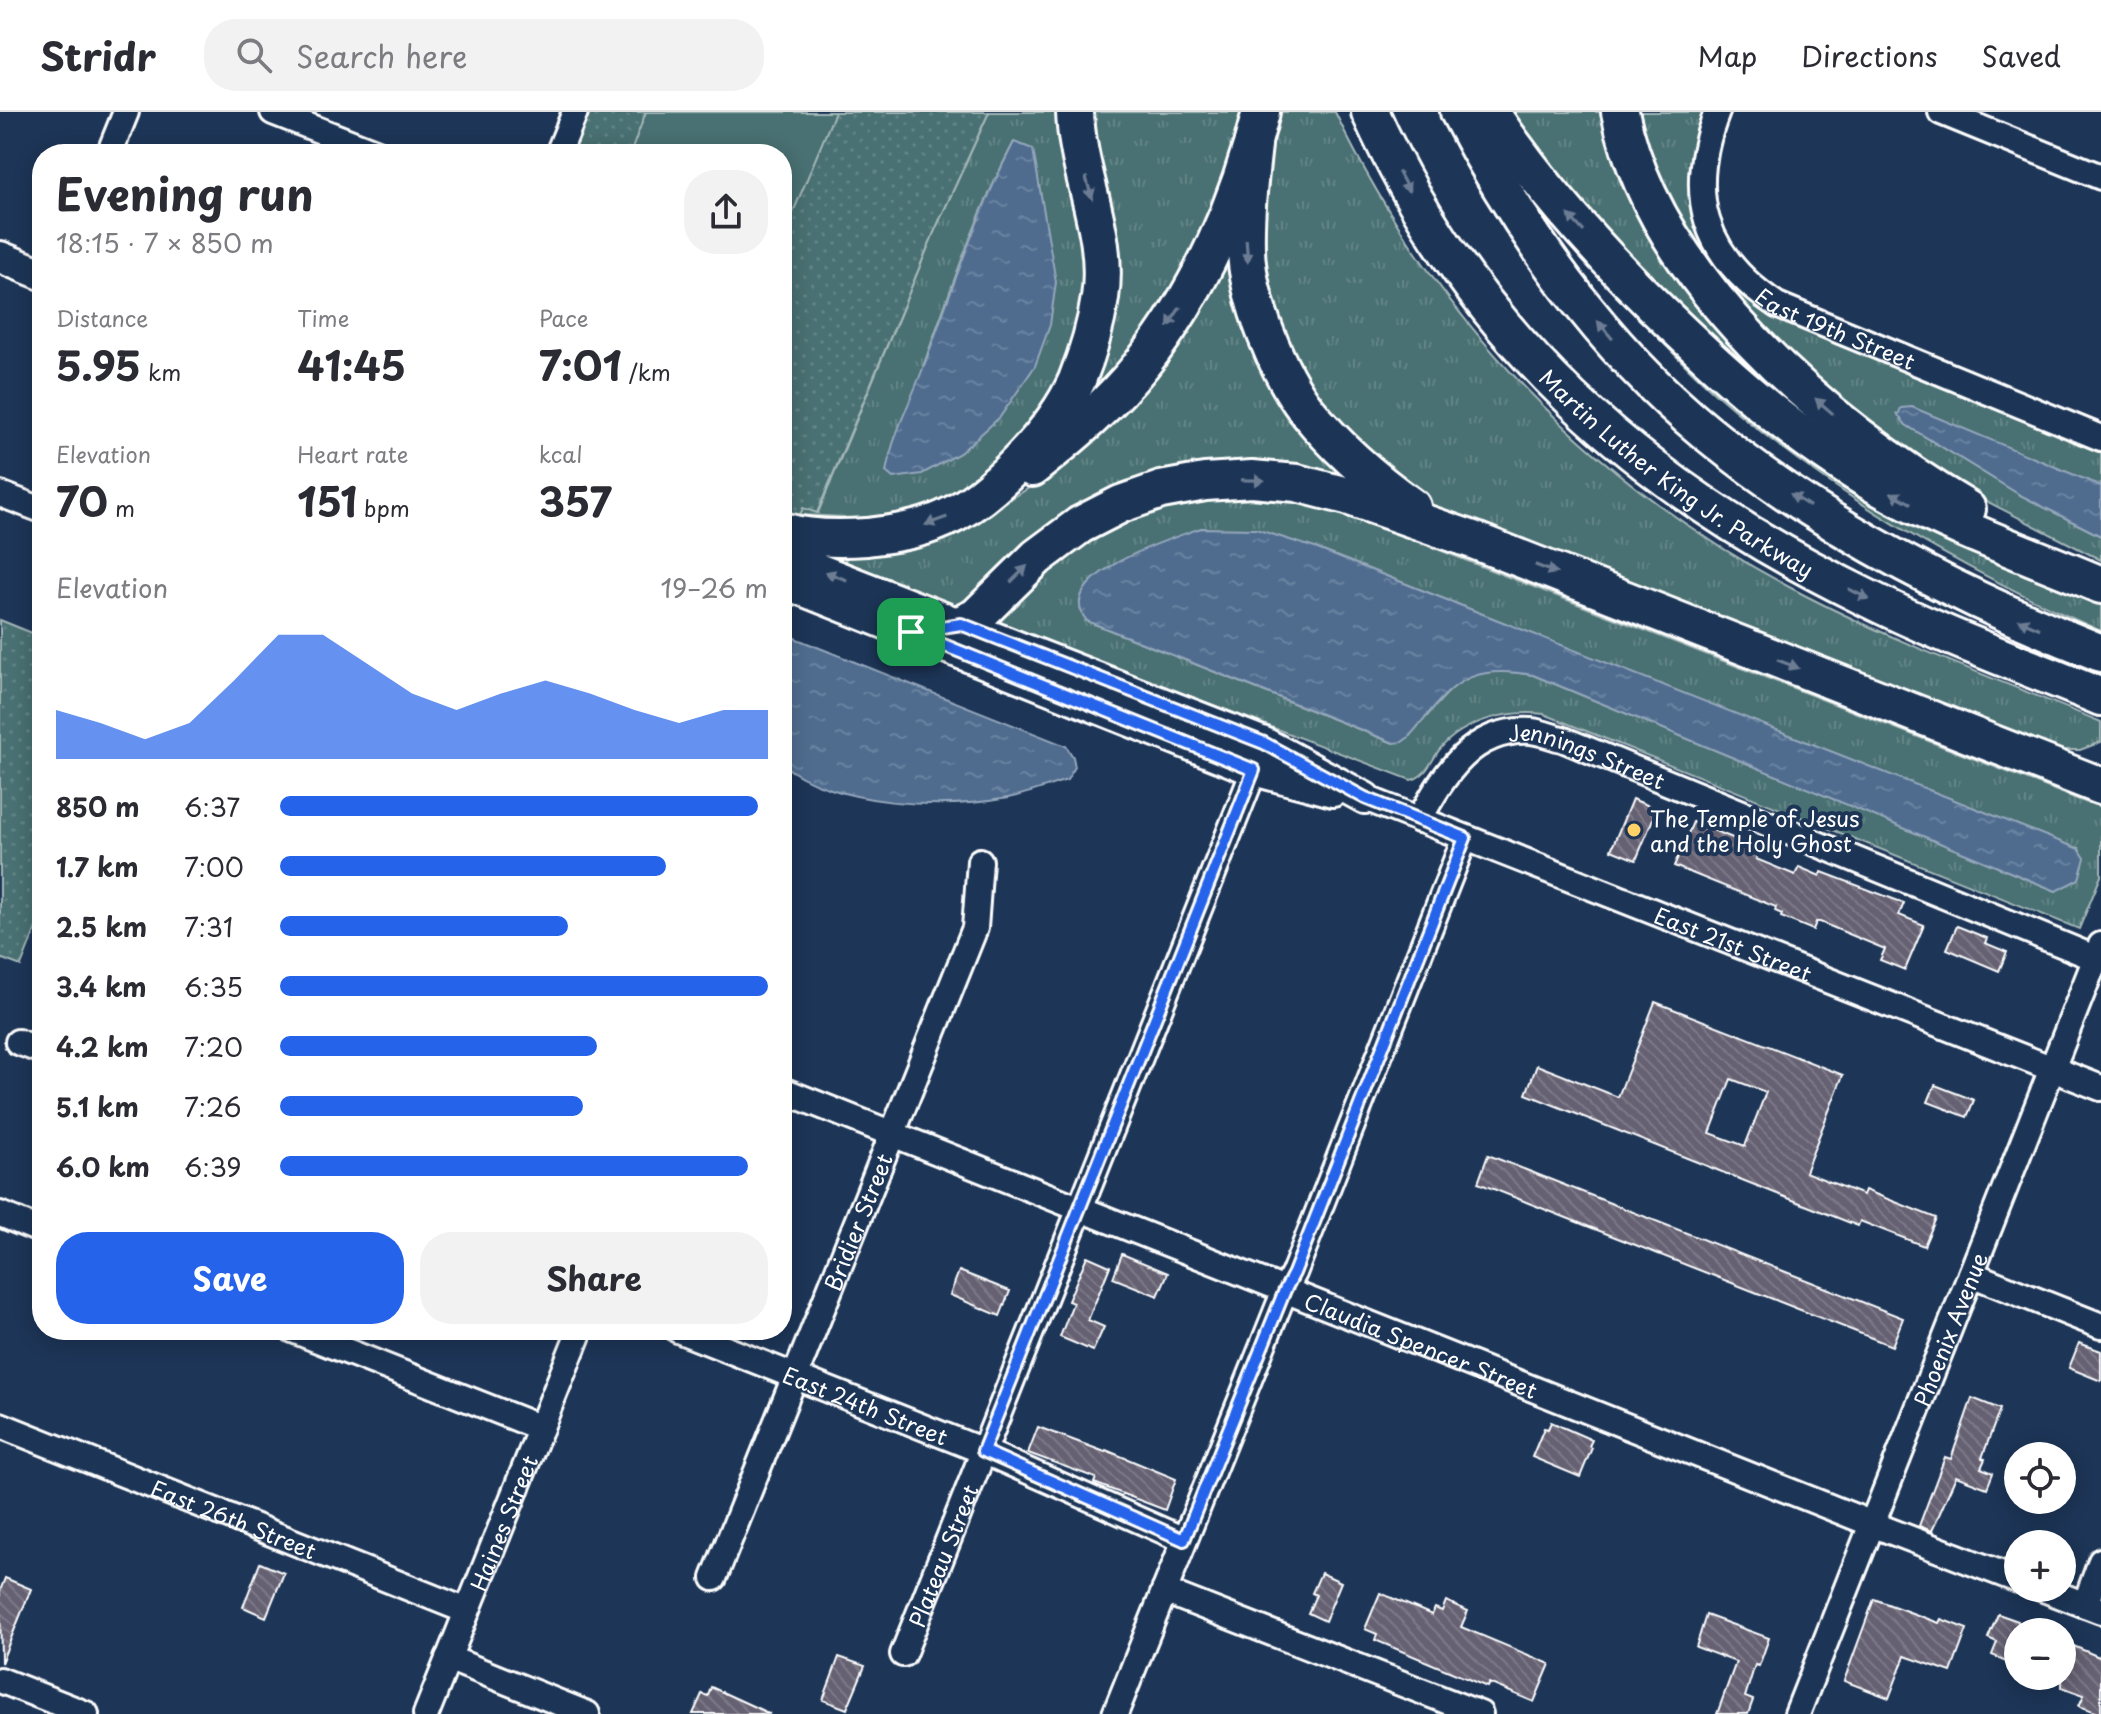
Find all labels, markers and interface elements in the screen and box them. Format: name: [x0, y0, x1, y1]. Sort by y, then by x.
search box: [204, 19, 764, 91]
text: Stridr: [40, 27, 156, 84]
icon: search: [232, 33, 276, 77]
text: Search here: [296, 33, 467, 78]
text: Map: [1698, 34, 1757, 77]
text: Directions: [1801, 34, 1938, 77]
text: Saved: [1982, 34, 2061, 77]
text: Evening run: [56, 160, 314, 226]
button: share: [684, 170, 768, 254]
one-way arrow: [1397, 171, 1411, 193]
one-way arrow: [1083, 177, 1096, 201]
one-way arrow: [1567, 214, 1585, 233]
text: 18:15 · 7 × 850 m: [56, 223, 274, 262]
one-way arrow: [1241, 239, 1254, 264]
street label: East 19th Street: [1749, 279, 1921, 377]
text: Distance: [56, 301, 148, 334]
text: Time: [297, 301, 349, 334]
text: Pace: [539, 301, 588, 334]
one-way arrow: [1167, 306, 1182, 328]
one-way arrow: [1597, 321, 1614, 341]
text: 5.95: [56, 334, 141, 395]
text: 41:45: [297, 334, 406, 395]
text: 7:01: [539, 334, 622, 395]
text: km: [141, 355, 181, 388]
text: /km: [622, 355, 671, 388]
street label: Martin Luther King Jr. Parkway: [1533, 361, 1820, 585]
one-way arrow: [1814, 398, 1834, 415]
text: Elevation: [56, 437, 151, 470]
text: Heart rate: [297, 437, 408, 470]
text: kcal: [539, 437, 583, 470]
text: 70: [56, 470, 108, 531]
text: 151: [297, 470, 357, 531]
text: 357: [539, 470, 612, 531]
one-way arrow: [1241, 474, 1266, 487]
text: m: [108, 491, 135, 524]
text: bpm: [357, 491, 410, 524]
one-way arrow: [1890, 492, 1913, 505]
one-way arrow: [1790, 493, 1811, 508]
one-way arrow: [924, 515, 948, 528]
one-way arrow: [1534, 562, 1558, 575]
one-way arrow: [1009, 565, 1028, 584]
text: Elevation: [56, 568, 168, 607]
text: 19–26 m: [660, 568, 768, 607]
one-way arrow: [824, 569, 848, 582]
one-way arrow: [1847, 587, 1870, 601]
pin: [877, 598, 945, 666]
icon: arrive: [889, 610, 933, 654]
one-way arrow: [2017, 618, 2040, 631]
one-way arrow: [1776, 657, 1800, 670]
street label: Jennings Street: [1506, 714, 1670, 796]
text: 850 m: [56, 787, 139, 826]
text: 6:37: [184, 787, 240, 826]
place label: The Temple of Jesus and the Holy Ghost: [1650, 801, 1859, 859]
marker: The Temple of Jesus and the Holy Ghost: [1625, 821, 1643, 839]
text: 1.7 km: [56, 847, 139, 886]
text: 7:00: [184, 847, 244, 886]
street label: East 21st Street: [1650, 897, 1817, 989]
text: 2.5 km: [56, 907, 147, 946]
text: 7:31: [184, 907, 233, 946]
text: 3.4 km: [56, 967, 147, 1006]
text: 6:35: [184, 967, 243, 1006]
text: 4.2 km: [56, 1027, 148, 1066]
text: 7:20: [184, 1027, 243, 1066]
text: 5.1 km: [56, 1087, 139, 1126]
text: 7:26: [184, 1087, 242, 1126]
text: 6.0 km: [56, 1147, 150, 1186]
text: 6:39: [184, 1147, 242, 1186]
street label: Bridier Street: [815, 1148, 900, 1295]
button: Save: [56, 1232, 404, 1324]
button: Share: [420, 1232, 768, 1324]
street label: Phoenix Avenue: [1904, 1247, 1995, 1411]
street label: Claudia Spencer Street: [1300, 1283, 1543, 1406]
street label: East 24th Street: [778, 1357, 953, 1452]
map controls: [2004, 1442, 2076, 1690]
button: locate: [2004, 1442, 2076, 1514]
street label: Haines Street: [461, 1450, 545, 1596]
street label: East 26th Street: [146, 1470, 322, 1566]
street label: Plateau Street: [899, 1479, 985, 1632]
button: +: [2004, 1530, 2076, 1602]
button: −: [2004, 1618, 2076, 1690]

